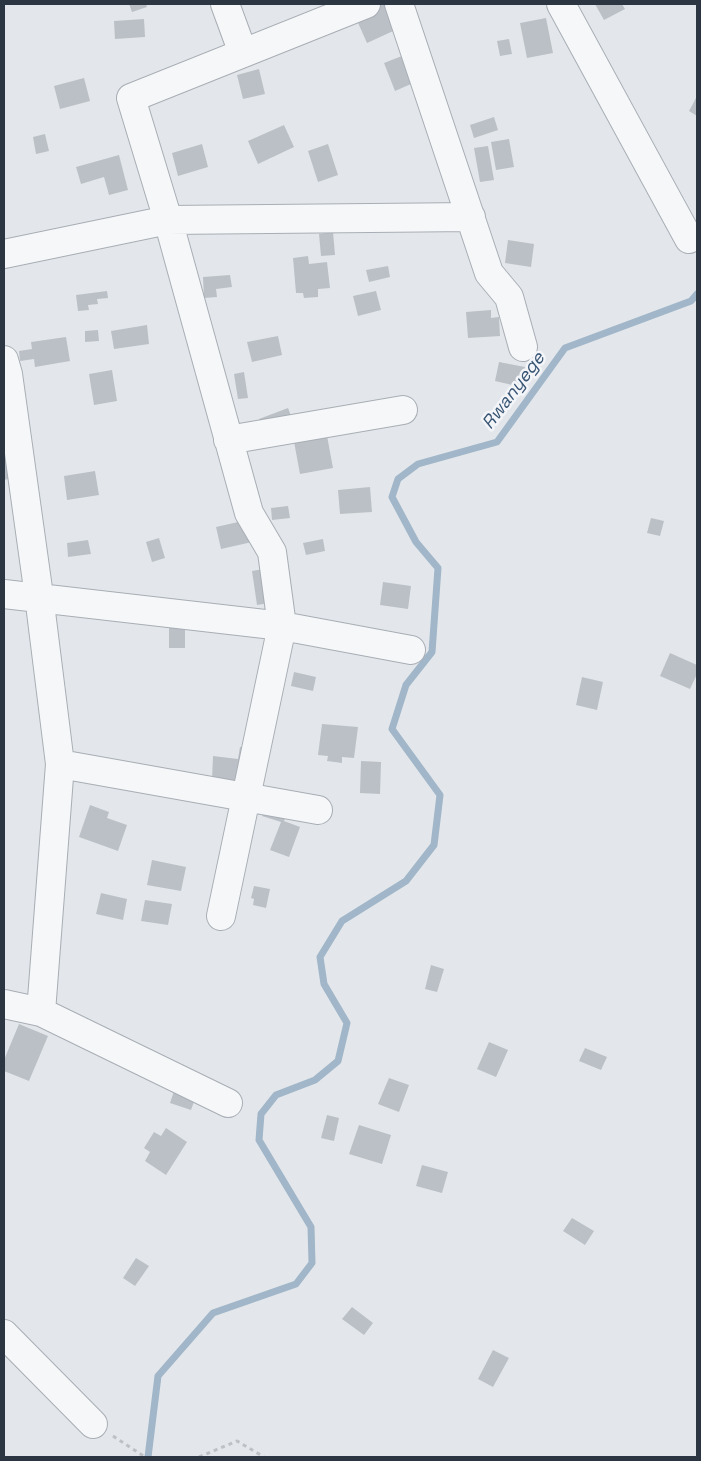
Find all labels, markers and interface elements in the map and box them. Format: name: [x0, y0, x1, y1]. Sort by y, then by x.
water label: Rwanyege: [478, 348, 550, 434]

